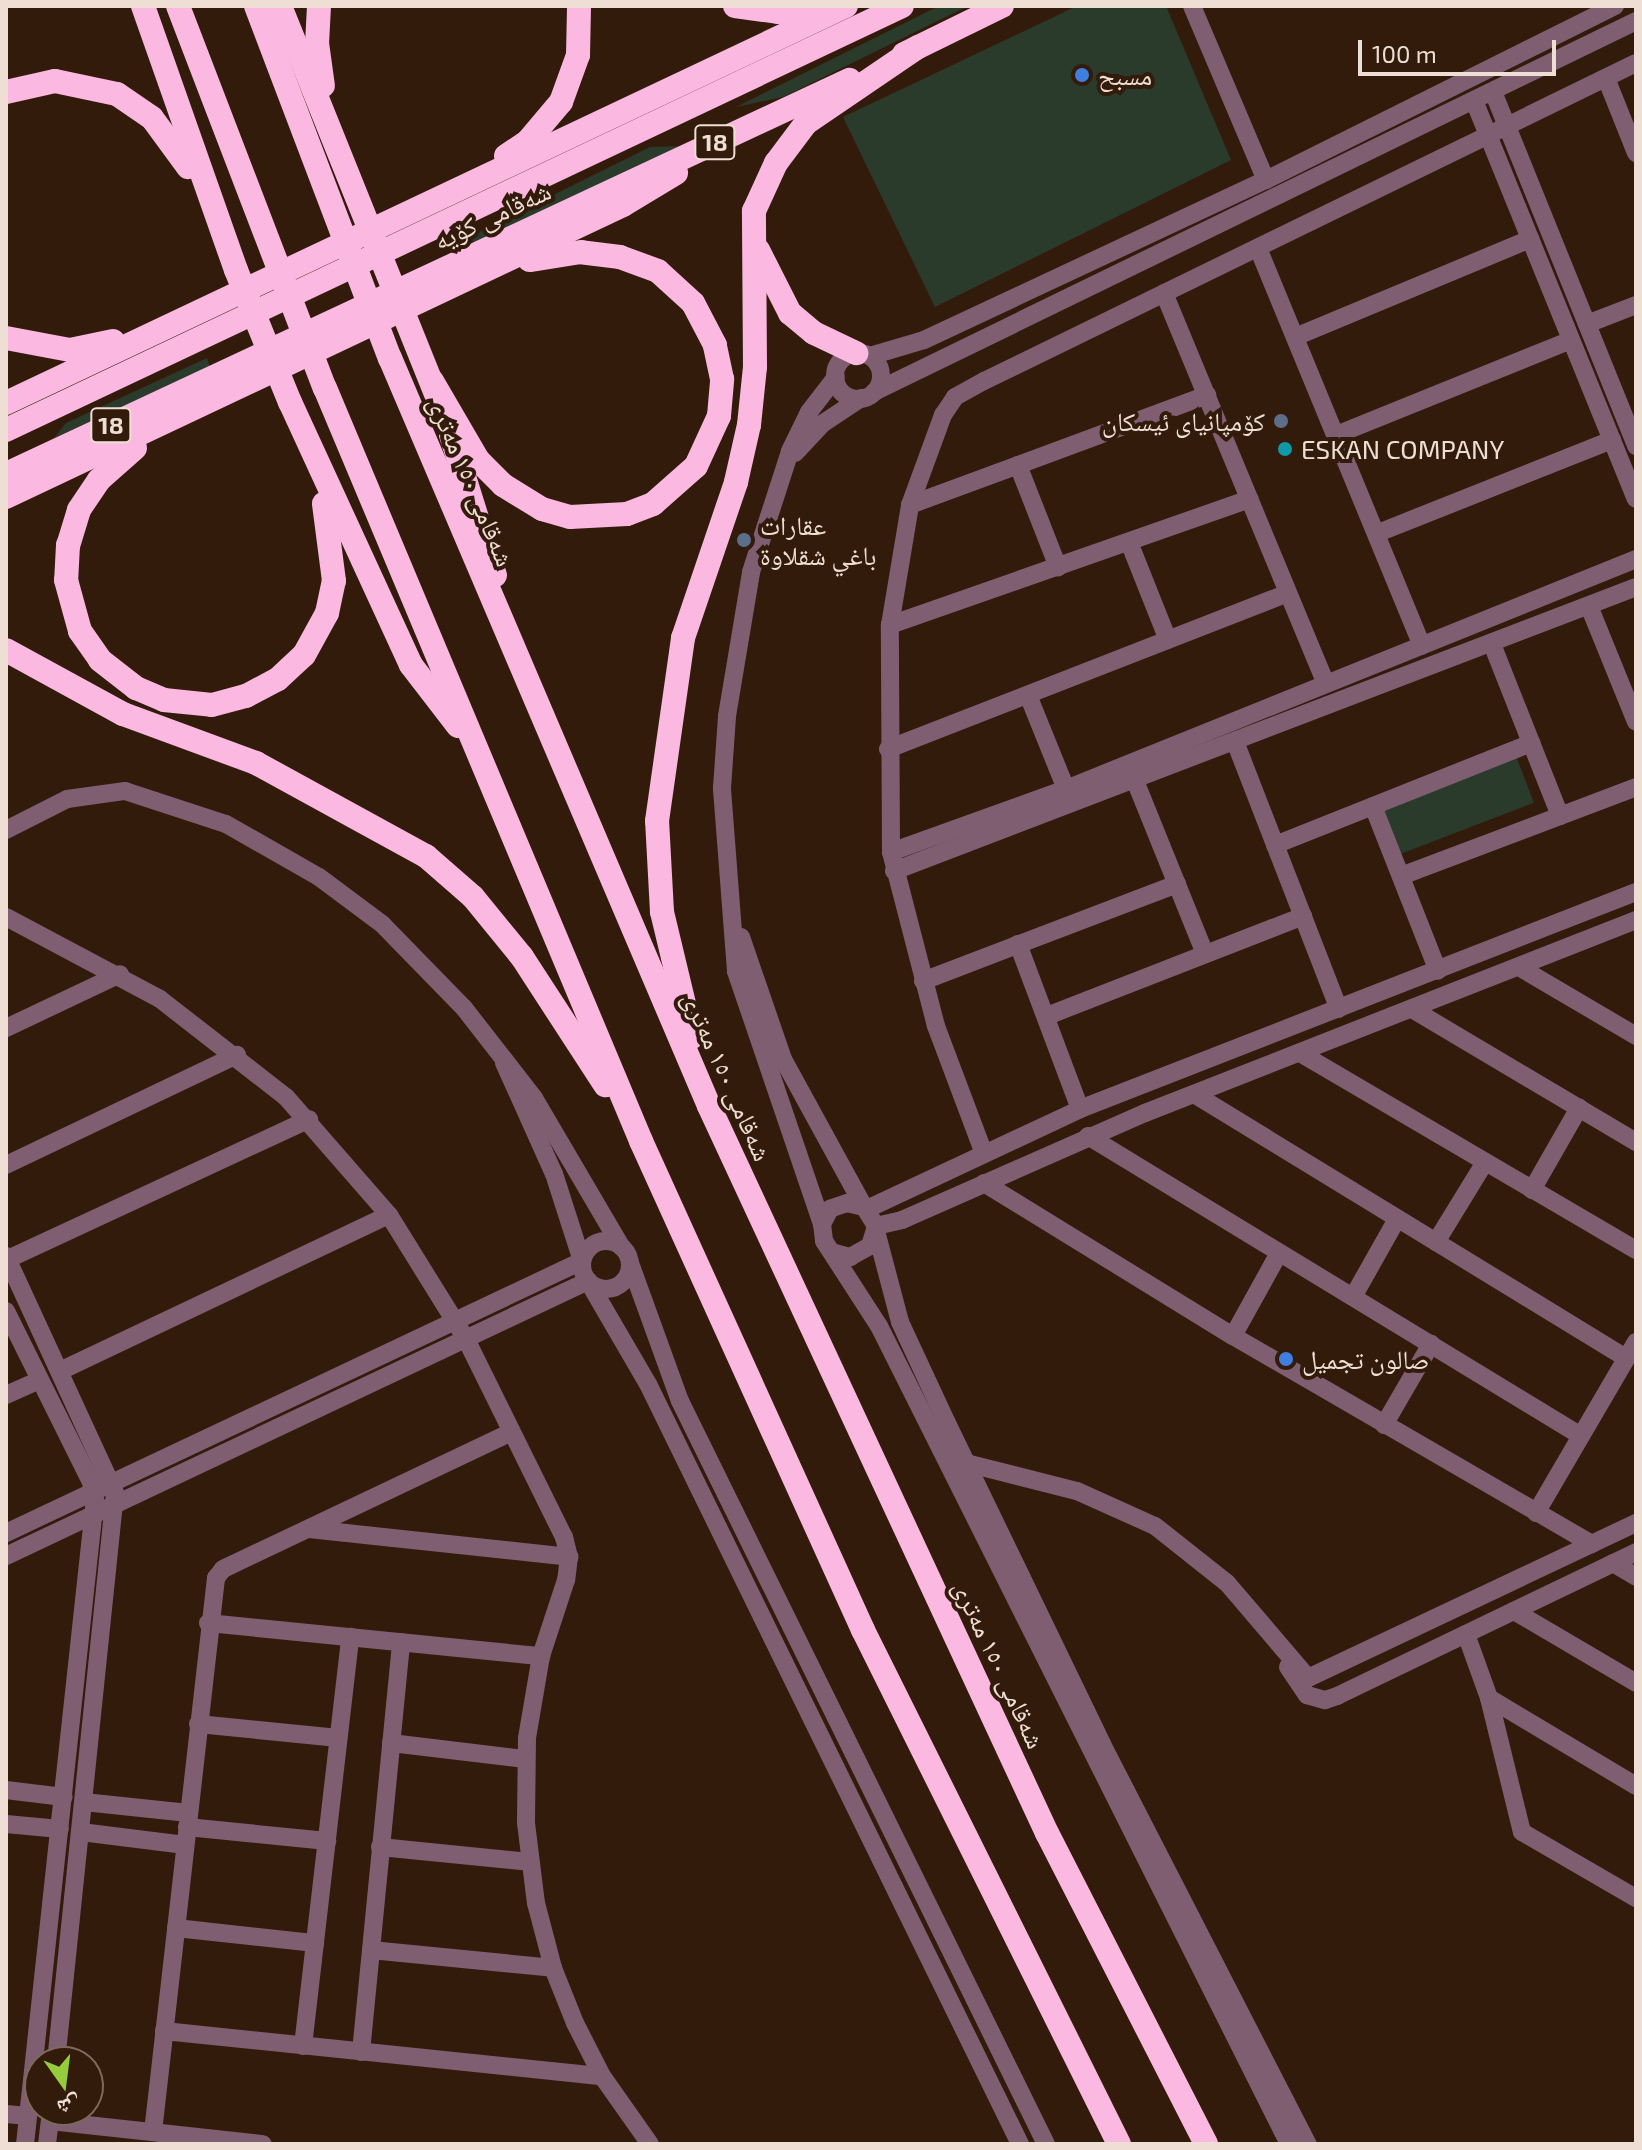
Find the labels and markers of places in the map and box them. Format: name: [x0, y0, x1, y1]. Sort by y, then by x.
place label: مسبح: [1098, 59, 1152, 91]
marker: مسبح: [1073, 66, 1091, 84]
place label: کۆمپانیای ئیسکان: [1102, 405, 1265, 437]
marker: کۆمپانیای ئیسکان: [1272, 412, 1290, 430]
place label: ESKAN COMPANY: [1301, 433, 1504, 465]
marker: ESKAN COMPANY: [1276, 440, 1294, 458]
place label: عقارات باغي شقلاوة: [760, 509, 876, 570]
marker: عقارات باغي شقلاوة: [735, 531, 753, 549]
place label: صالون تجميل: [1302, 1343, 1429, 1375]
marker: صالون تجميل: [1277, 1350, 1295, 1368]

